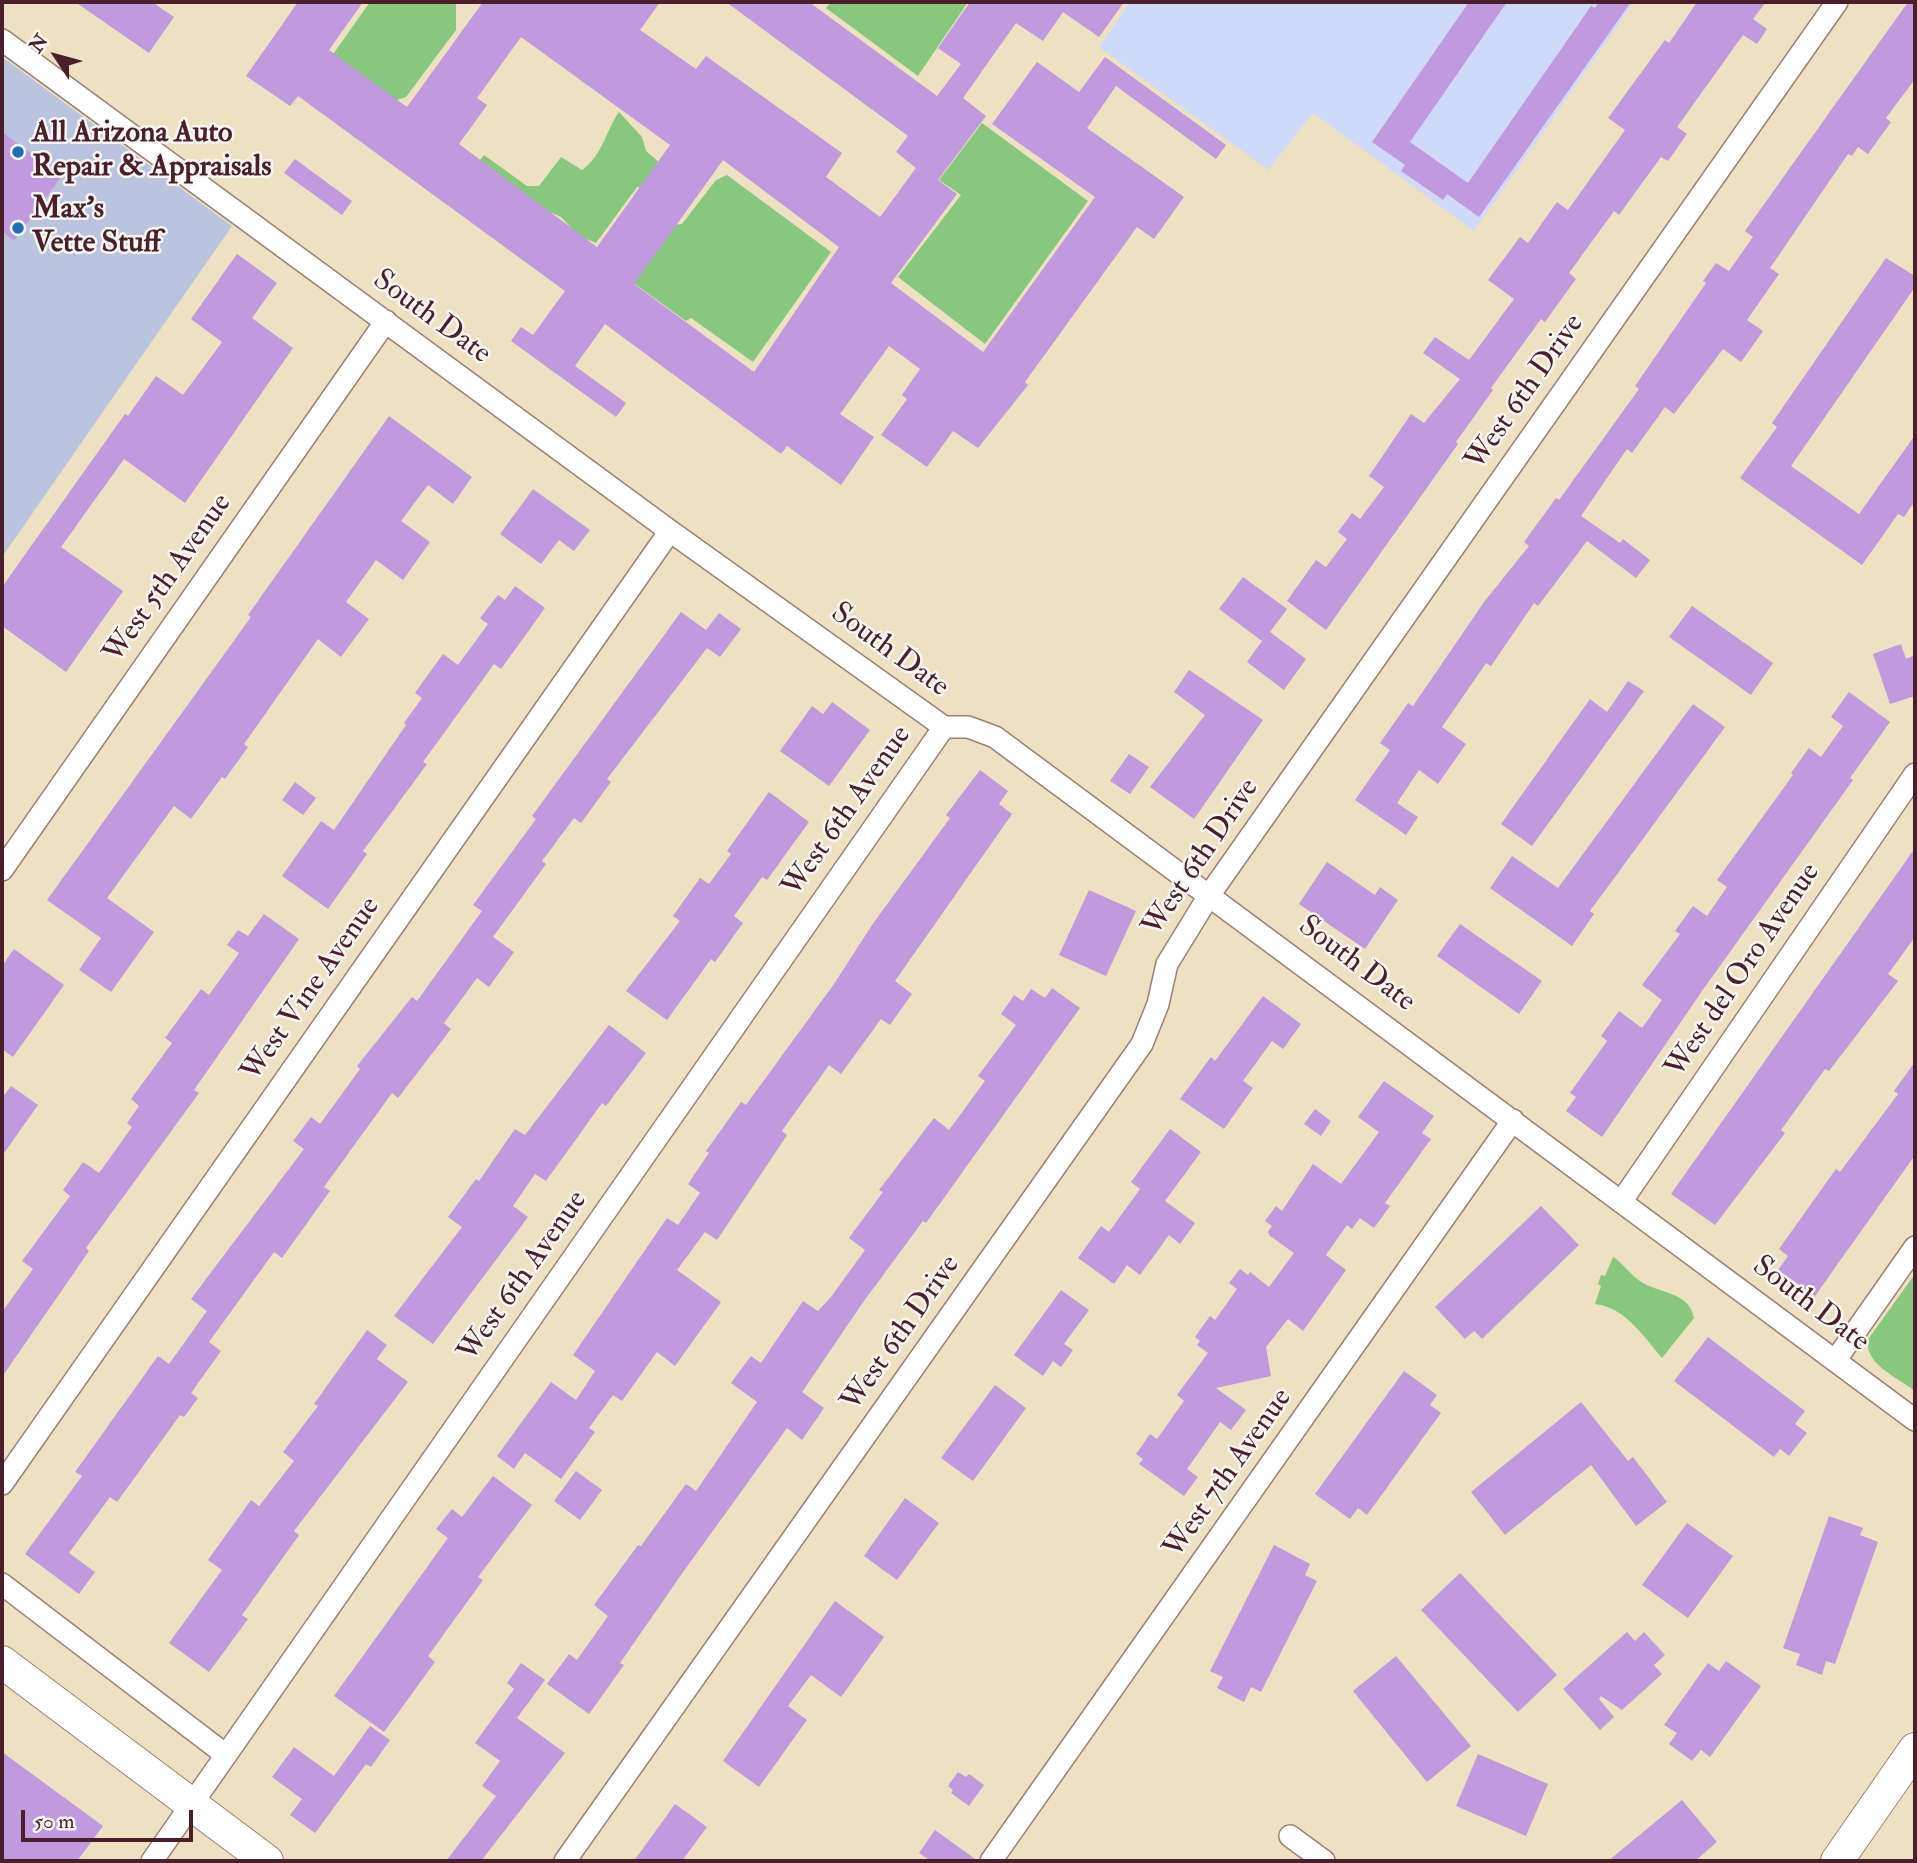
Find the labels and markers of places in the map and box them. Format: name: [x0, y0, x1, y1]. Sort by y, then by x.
place label: All Arizona Auto Repair & Appraisals: [32, 117, 272, 188]
marker: All Arizona Auto Repair & Appraisals: [10, 144, 26, 160]
place label: Max's Vette Stuff: [32, 193, 161, 264]
marker: Max's Vette Stuff: [10, 220, 26, 236]

